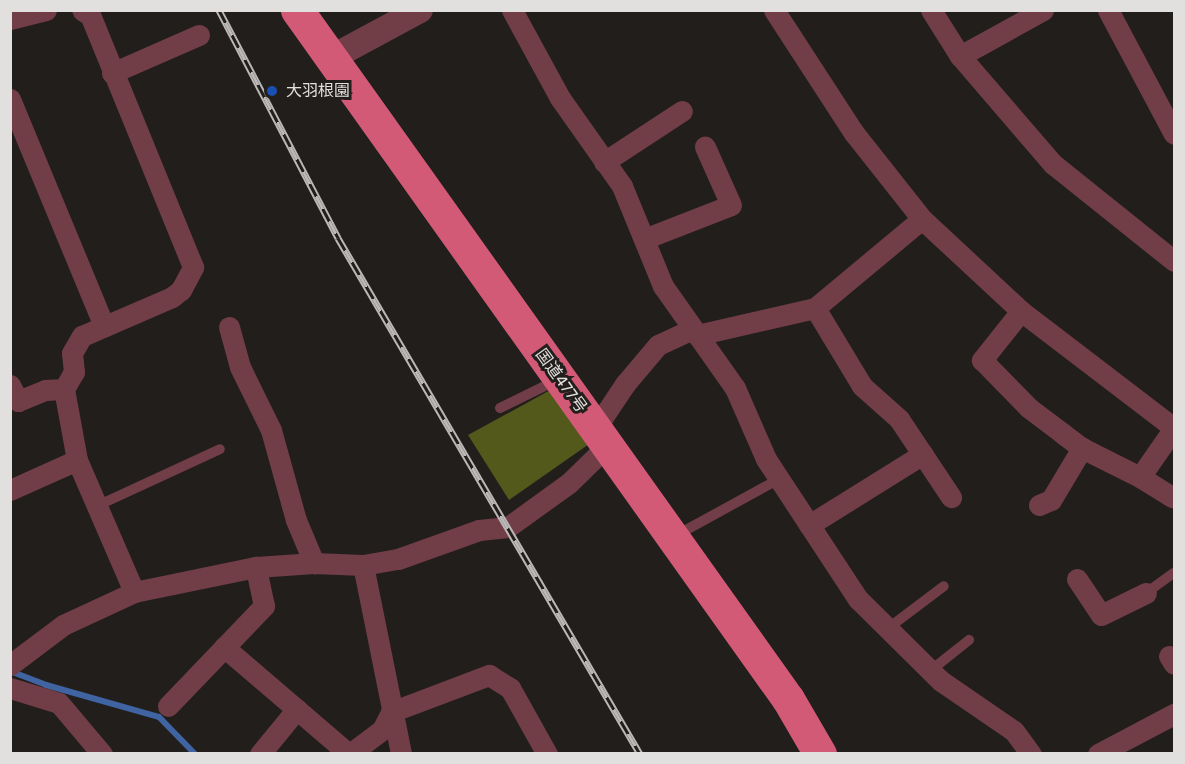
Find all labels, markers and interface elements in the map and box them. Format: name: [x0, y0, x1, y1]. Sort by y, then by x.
place label: 大羽根園: [286, 81, 350, 101]
marker: 大羽根園: [263, 82, 281, 100]
street label: 国道477号: [531, 345, 591, 417]

